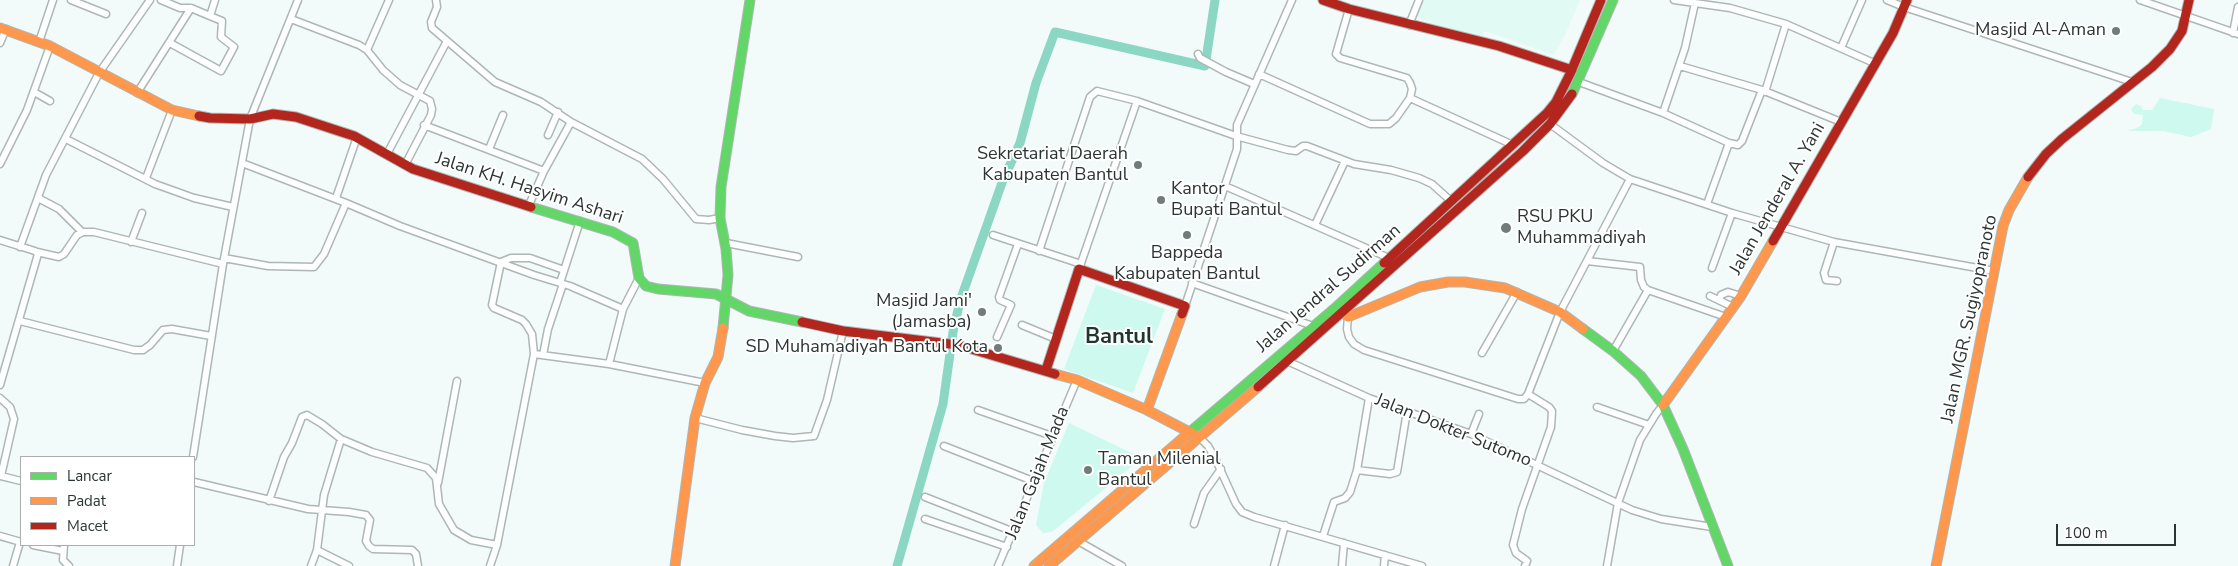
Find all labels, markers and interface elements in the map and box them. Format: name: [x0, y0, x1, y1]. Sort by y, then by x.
place label: Masjid Al-Aman: [1975, 20, 2106, 42]
marker: Masjid Al-Aman: [2110, 25, 2122, 37]
street label: Jalan Jenderal A. Yani: [1726, 119, 1830, 279]
place label: Sekretariat Daerah Kabupaten Bantul: [977, 144, 1128, 186]
street label: Jalan KH. Hasyim Ashari: [432, 148, 626, 230]
marker: Sekretariat Daerah Kabupaten Bantul: [1132, 159, 1144, 171]
place label: Kantor Bupati Bantul: [1171, 179, 1282, 222]
marker: Kantor Bupati Bantul: [1155, 194, 1167, 206]
place label: RSU PKU Muhammadiyah: [1517, 207, 1646, 250]
street label: Jalan MGR. Sugiyopranoto: [1937, 213, 2003, 425]
street label: Jalan Jendral Sudirman: [1252, 220, 1406, 358]
marker: RSU PKU Muhammadiyah: [1499, 221, 1513, 235]
marker: Bappeda Kabupaten Bantul: [1181, 229, 1193, 241]
place label: Bappeda Kabupaten Bantul: [1114, 243, 1260, 286]
place label: Masjid Jami' (Jamasba): [876, 291, 972, 334]
marker: Masjid Jami' (Jamasba): [976, 306, 988, 318]
district label: Bantul: [1085, 325, 1153, 351]
place label: SD Muhamadiyah Bantul Kota: [746, 337, 988, 359]
marker: SD Muhamadiyah Bantul Kota: [992, 342, 1004, 354]
street label: Jalan Dokter Sutomo: [1372, 390, 1534, 472]
street label: Jalan Gajah Mada: [1002, 403, 1074, 543]
place label: Taman Milenial Bantul: [1098, 449, 1220, 492]
legend: [20, 456, 195, 546]
marker: Taman Milenial Bantul: [1082, 464, 1094, 476]
text: Lancar: [67, 466, 112, 486]
text: Padat: [67, 491, 106, 511]
scale bar: [2058, 514, 2178, 546]
text: Macet: [67, 516, 108, 536]
text: 100 m: [2064, 523, 2108, 543]

